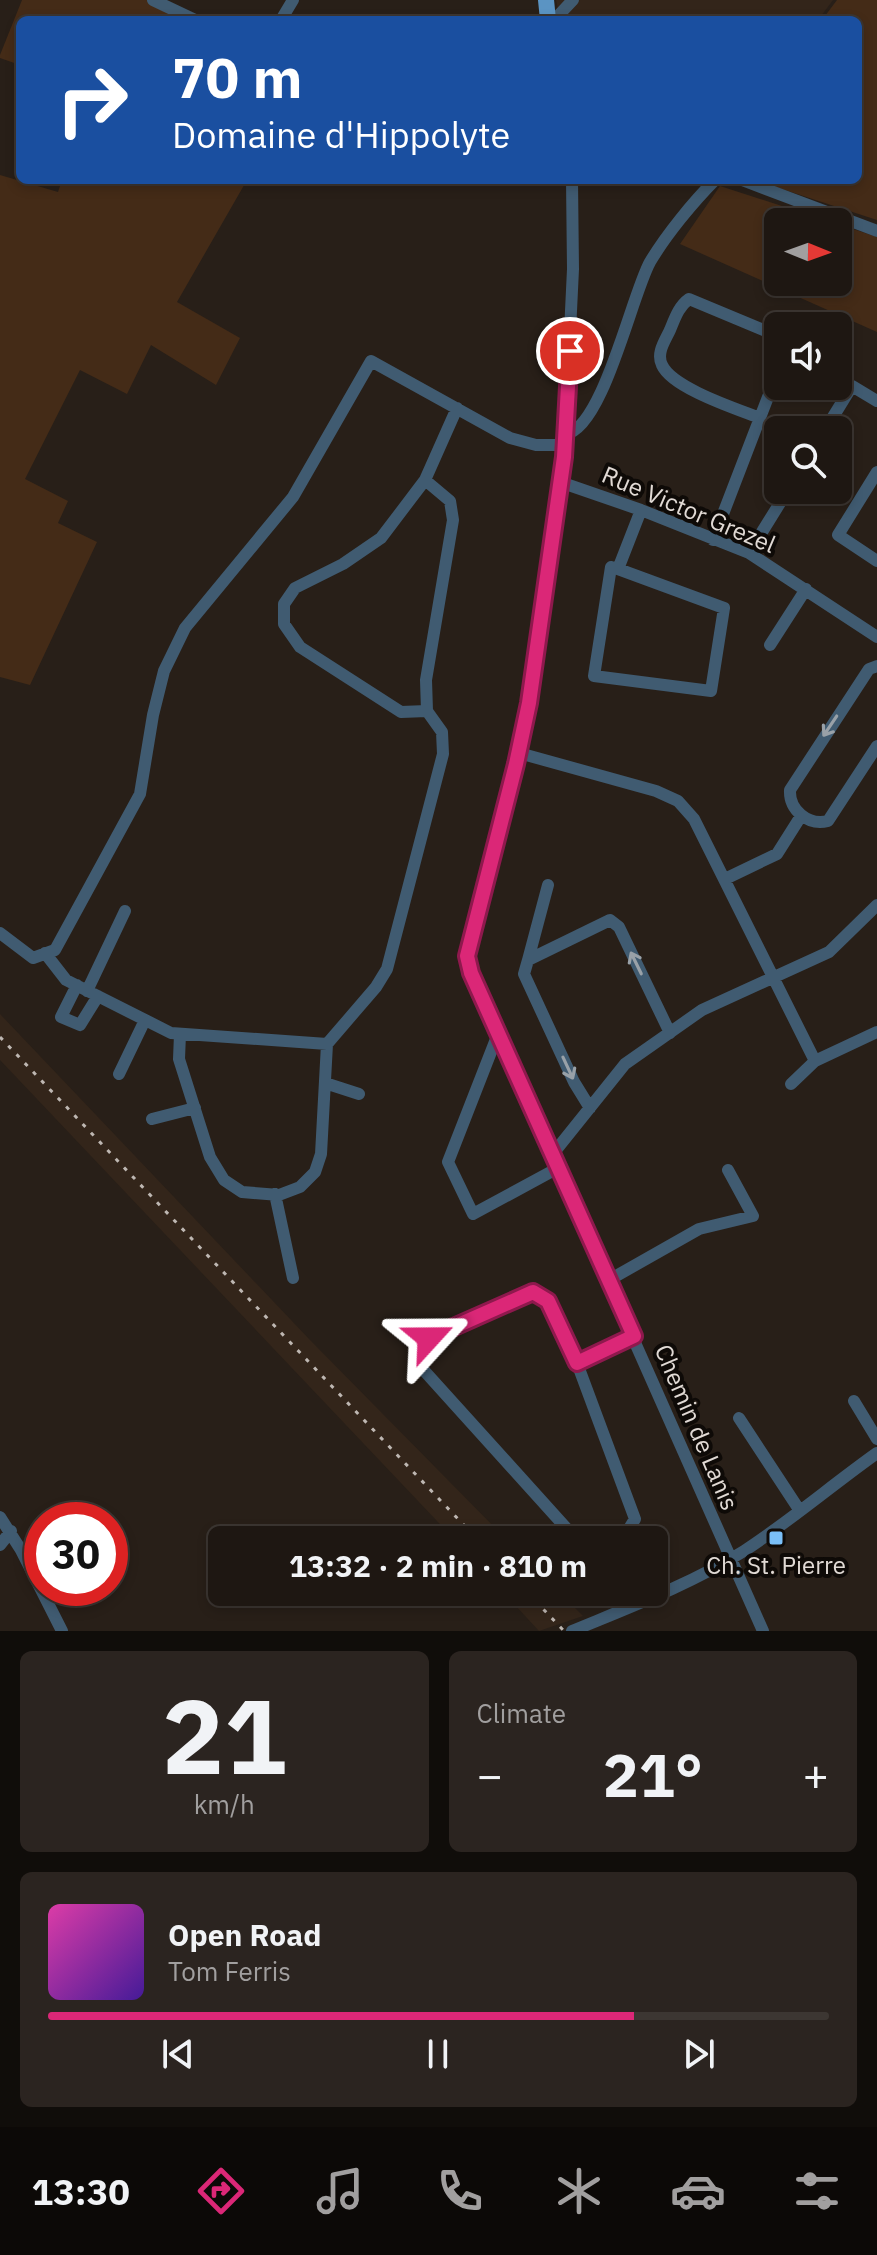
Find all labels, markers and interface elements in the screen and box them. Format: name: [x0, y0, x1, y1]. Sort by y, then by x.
text: 70 m: [172, 41, 302, 113]
icon: right: [40, 48, 144, 152]
text: Domaine d'Hippolyte: [172, 111, 510, 158]
north arrow: [764, 208, 852, 296]
map controls: [764, 208, 852, 504]
button: sound: [764, 312, 852, 400]
pin: [536, 317, 604, 385]
icon: arrive: [548, 329, 592, 373]
button: search: [764, 416, 852, 504]
street label: Rue Victor Grezel: [597, 458, 781, 560]
one-way arrow: [822, 715, 839, 737]
one-way arrow: [628, 951, 643, 975]
one-way arrow: [561, 1056, 576, 1080]
position arrow: [387, 1296, 471, 1380]
street label: Chemin de Lanis: [648, 1339, 746, 1515]
speed limit sign: 30: [24, 1502, 128, 1606]
marker: Ch. St. Pierre: [767, 1529, 785, 1547]
text: 13:32 · 2 min · 810 m: [289, 1546, 587, 1585]
place label: Ch. St. Pierre: [706, 1549, 846, 1581]
text: 21: [162, 1667, 287, 1803]
text: Climate: [477, 1696, 566, 1730]
text: 21°: [603, 1735, 703, 1814]
text: −: [477, 1746, 503, 1803]
text: +: [803, 1746, 829, 1803]
text: km/h: [194, 1787, 255, 1821]
text: Open Road: [168, 1915, 321, 1954]
text: Tom Ferris: [168, 1954, 291, 1988]
icon: previous: [156, 2032, 200, 2076]
icon: pause: [416, 2032, 460, 2076]
icon: next: [677, 2032, 721, 2076]
icon: directions: [193, 2163, 249, 2219]
icon: music: [312, 2163, 368, 2219]
icon: phone: [432, 2163, 488, 2219]
icon: climate: [551, 2163, 607, 2219]
icon: car: [670, 2163, 726, 2219]
icon: filters: [789, 2163, 845, 2219]
text: 13:30: [32, 2168, 130, 2215]

